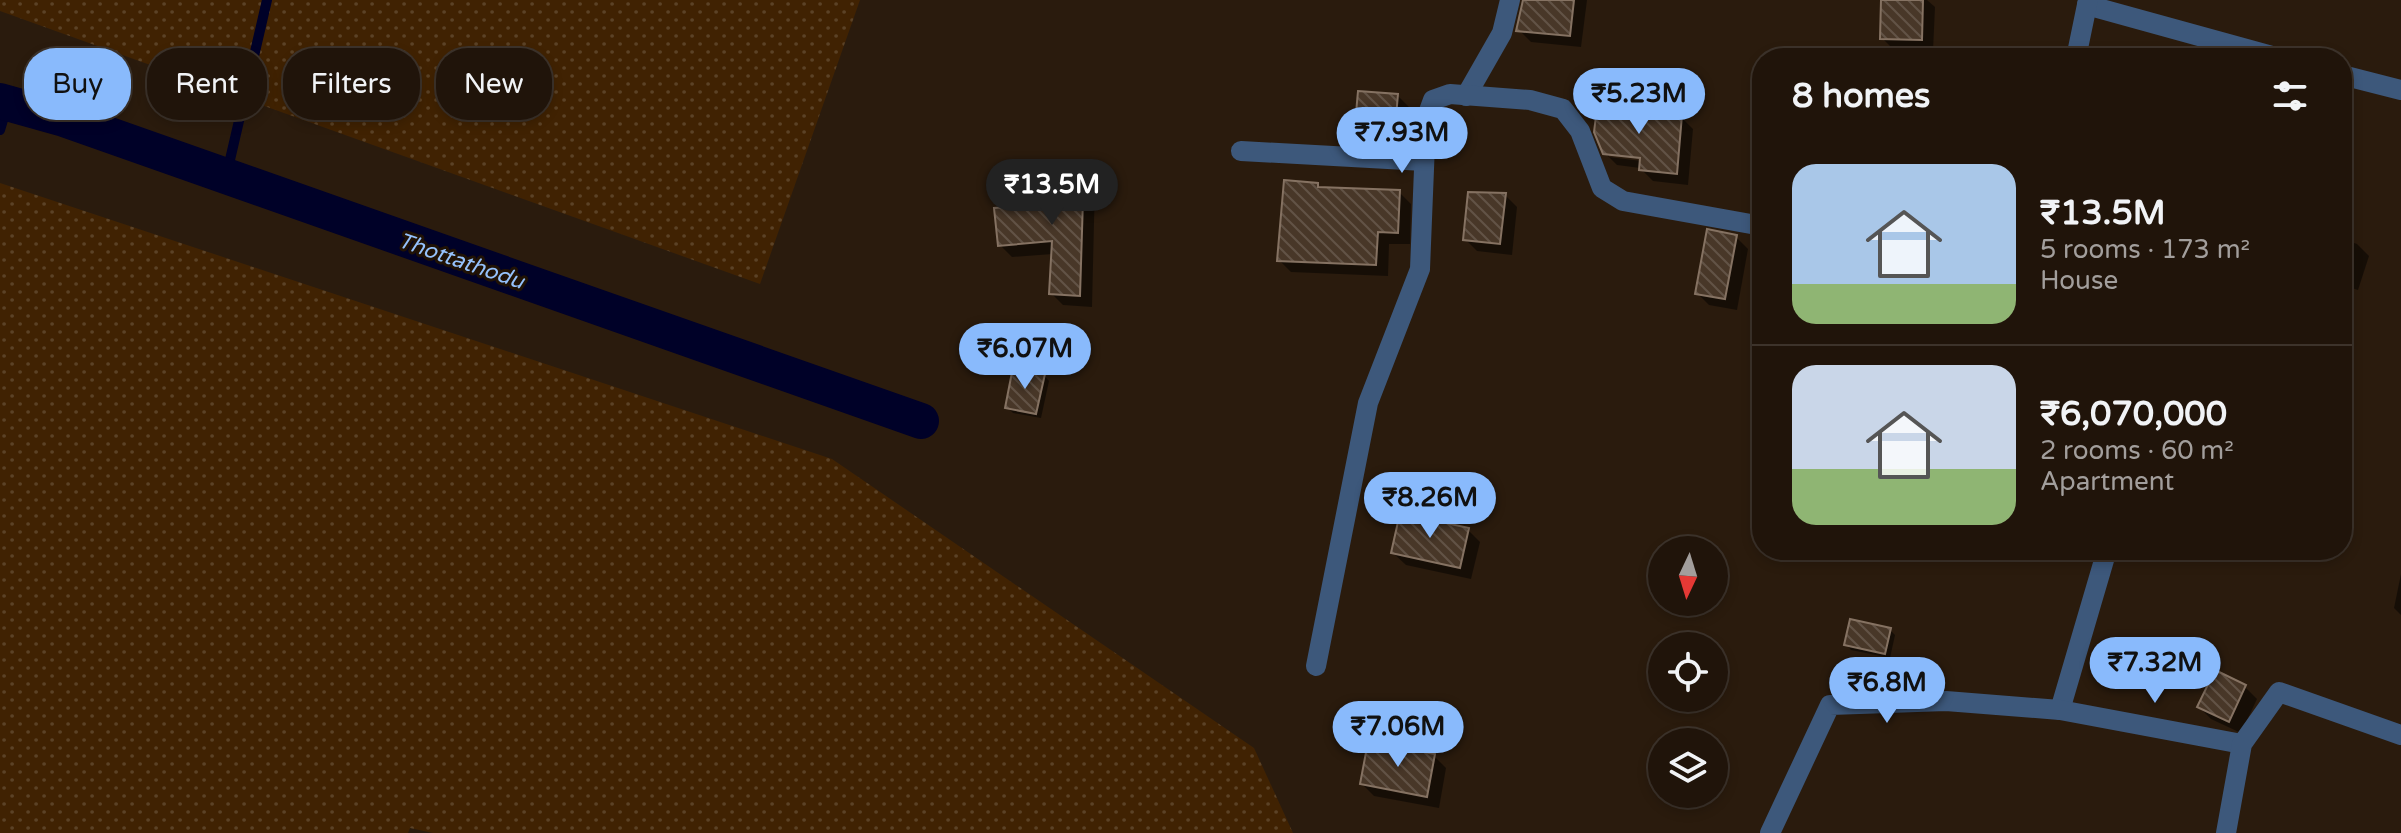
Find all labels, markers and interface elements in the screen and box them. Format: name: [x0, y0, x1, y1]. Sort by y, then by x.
chip: Buy: [24, 48, 131, 120]
chip: Rent: [147, 48, 267, 120]
chip: Filters: [283, 48, 420, 120]
chip: New: [436, 48, 552, 120]
pin: ₹5.23M: [1574, 68, 1704, 136]
icon: filters: [2268, 74, 2312, 118]
text: 8 homes: [1792, 76, 1930, 117]
text: ₹5.23M: [1591, 78, 1687, 109]
pin: ₹7.93M: [1337, 107, 1467, 175]
text: ₹7.93M: [1355, 117, 1449, 148]
pin: ₹13.5M: [987, 159, 1117, 227]
text: ₹13.5M: [1004, 169, 1100, 200]
text: ₹13.5M: [2040, 193, 2166, 234]
icon: home: [1856, 196, 1952, 292]
water label: Thottathodu: [395, 227, 529, 295]
text: 5 rooms · 173 m²: [2040, 234, 2250, 265]
text: House: [2040, 265, 2118, 296]
pin: ₹6.07M: [960, 323, 1090, 391]
text: ₹6.07M: [977, 333, 1073, 364]
text: ₹6,070,000: [2040, 394, 2227, 435]
icon: home: [1856, 397, 1952, 493]
text: 2 rooms · 60 m²: [2040, 435, 2234, 466]
text: Apartment: [2040, 466, 2174, 497]
pin: ₹8.26M: [1365, 472, 1495, 540]
text: ₹8.26M: [1382, 482, 1478, 513]
north arrow: [1648, 536, 1728, 616]
map controls: [1648, 536, 1728, 808]
button: locate: [1648, 632, 1728, 712]
pin: ₹7.32M: [2090, 637, 2220, 705]
text: ₹7.32M: [2108, 647, 2202, 678]
pin: ₹6.8M: [1831, 657, 1943, 725]
text: ₹6.8M: [1847, 667, 1927, 698]
pin: ₹7.06M: [1333, 701, 1463, 769]
text: ₹7.06M: [1351, 711, 1445, 742]
button: layers: [1648, 728, 1728, 808]

